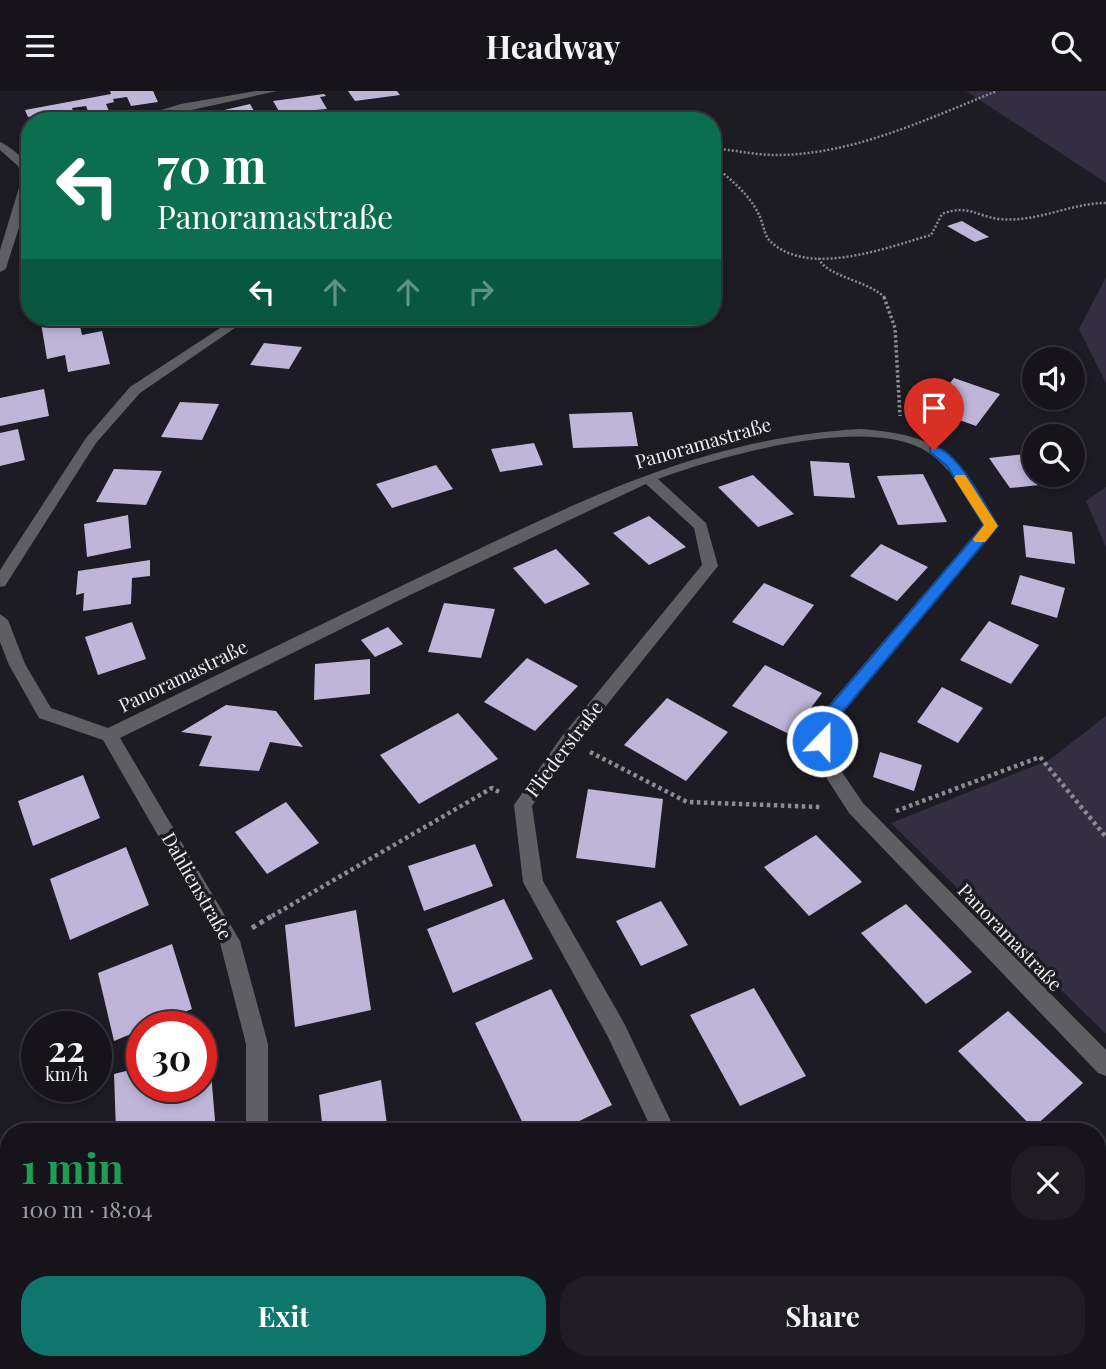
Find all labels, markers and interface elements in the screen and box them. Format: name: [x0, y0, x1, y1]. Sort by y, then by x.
text: Headway: [486, 24, 620, 67]
icon: menu: [21, 27, 59, 65]
icon: search: [1047, 27, 1085, 65]
text: 70 m: [157, 131, 267, 196]
icon: left: [42, 140, 133, 231]
text: Panoramastraße: [157, 194, 393, 237]
icon: left: [243, 273, 281, 311]
icon: ahead: [316, 273, 354, 311]
icon: ahead: [389, 273, 427, 311]
icon: right: [462, 273, 500, 311]
map controls: [1022, 347, 1085, 487]
button: sound: [1022, 347, 1085, 410]
pin: [904, 378, 964, 450]
icon: arrive: [915, 389, 953, 427]
street label: Panoramastraße: [632, 410, 774, 474]
button: search: [1022, 424, 1085, 487]
street label: Panoramastraße: [114, 633, 251, 718]
street label: Fliederstraße: [518, 695, 608, 802]
position arrow: [785, 704, 859, 778]
street label: Dahlienstraße: [157, 827, 239, 944]
street label: Panoramastraße: [953, 877, 1069, 996]
speed limit sign: 30: [126, 1011, 217, 1102]
text: 22: [48, 1024, 85, 1071]
text: km/h: [45, 1062, 88, 1086]
text: 1 min: [21, 1139, 124, 1195]
button: close: [1011, 1146, 1085, 1220]
text: 100 m · 18:04: [21, 1193, 153, 1224]
button: Exit: [21, 1276, 546, 1356]
button: Share: [560, 1276, 1085, 1356]

